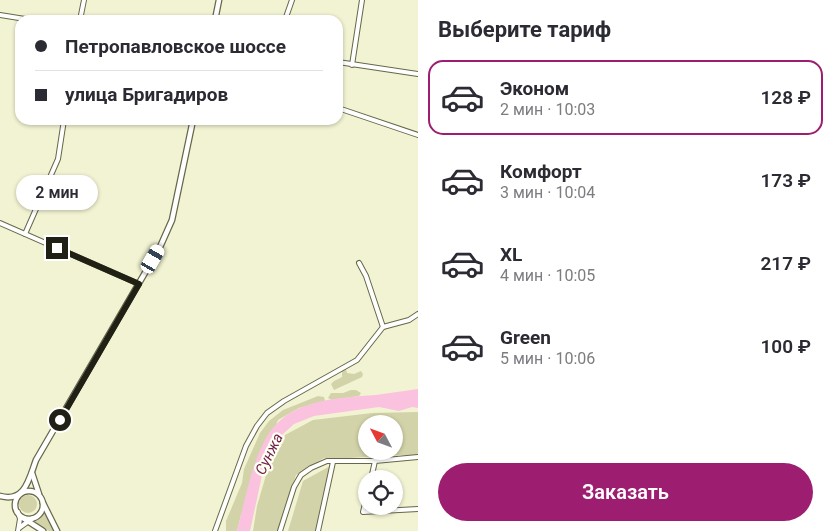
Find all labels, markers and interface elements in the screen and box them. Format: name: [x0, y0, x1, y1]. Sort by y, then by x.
text: Выберите тариф: [438, 17, 611, 42]
text: Петропавловское шоссе: [65, 35, 286, 58]
icon: car: [440, 75, 485, 120]
text: Эконом: [500, 77, 569, 100]
text: улица Бригадиров: [65, 83, 228, 106]
text: 128 ₽: [760, 86, 811, 109]
text: 2 мин · 10:03: [500, 100, 595, 119]
icon: car: [440, 158, 485, 203]
text: Комфорт: [500, 160, 582, 183]
text: 173 ₽: [760, 169, 811, 192]
callout: 2 мин: [16, 176, 98, 210]
text: 2 мин: [35, 183, 79, 202]
text: 3 мин · 10:04: [500, 183, 595, 202]
route end: [46, 237, 68, 259]
icon: car: [440, 241, 485, 286]
car: [139, 242, 166, 276]
text: XL: [500, 243, 522, 266]
text: 217 ₽: [760, 252, 811, 275]
text: 4 мин · 10:05: [500, 266, 595, 285]
icon: car: [440, 324, 485, 369]
text: Green: [500, 326, 551, 349]
text: 100 ₽: [760, 335, 811, 358]
text: 5 мин · 10:06: [500, 349, 595, 368]
route start: [49, 409, 71, 431]
north arrow: [358, 415, 402, 460]
map controls: [358, 415, 403, 515]
water label: Сунжа: [251, 430, 287, 478]
button: Заказать: [438, 463, 813, 521]
button: locate: [358, 470, 403, 515]

